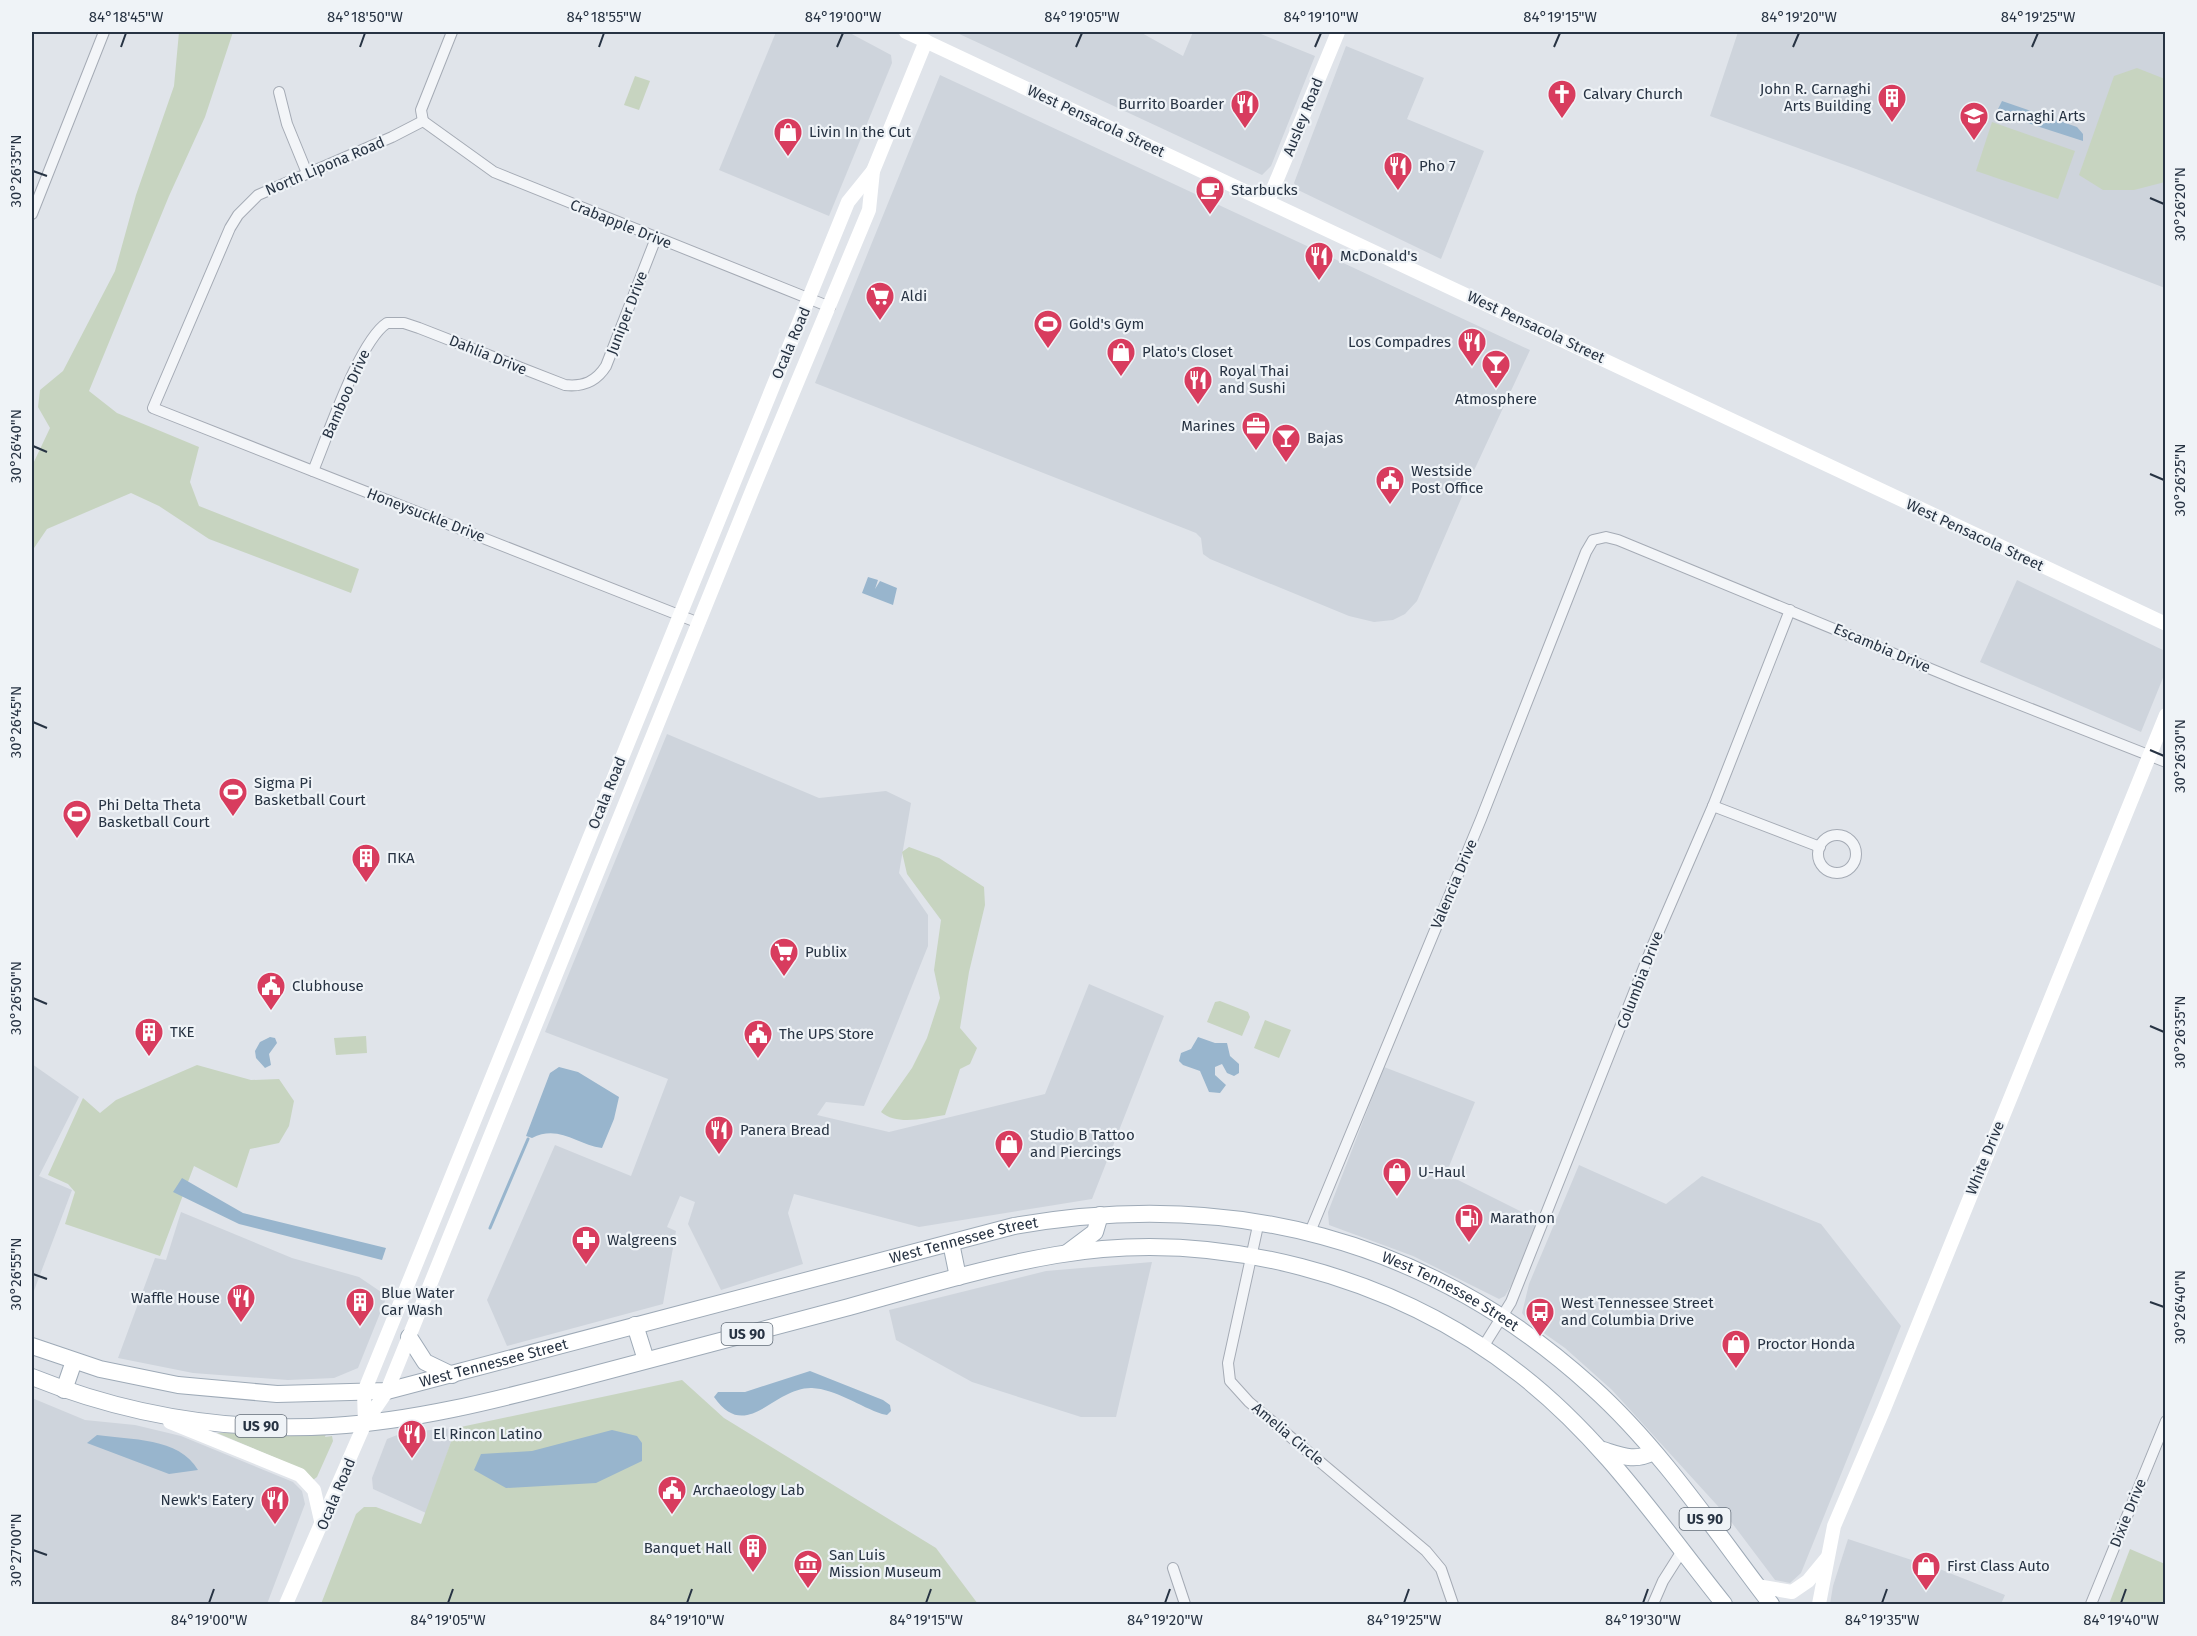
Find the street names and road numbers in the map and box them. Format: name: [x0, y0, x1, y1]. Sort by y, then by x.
street label: Ausley Road: [1279, 75, 1327, 159]
street label: West Pensacola Street: [1024, 81, 1168, 161]
street label: North Lipona Road: [263, 133, 387, 199]
street label: Crabapple Drive: [568, 195, 674, 253]
street label: Juniper Drive: [603, 269, 651, 357]
street label: West Pensacola Street: [1464, 287, 1608, 367]
street label: Ocala Road: [768, 304, 814, 382]
street label: Dahlia Drive: [446, 331, 530, 379]
street label: Bamboo Drive: [318, 347, 374, 441]
street label: Honeysuckle Drive: [364, 484, 488, 546]
street label: West Pensacola Street: [1903, 495, 2047, 575]
street label: Escambia Drive: [1831, 620, 1933, 676]
street label: Ocala Road: [584, 754, 630, 832]
street label: Valencia Drive: [1427, 836, 1481, 932]
street label: Columbia Drive: [1613, 929, 1667, 1031]
street label: White Drive: [1962, 1118, 2008, 1198]
street label: West Tennessee Street: [887, 1213, 1040, 1267]
street label: West Tennessee Street: [1379, 1248, 1523, 1335]
road number: US 90: [722, 1323, 772, 1345]
street label: West Tennessee Street: [417, 1335, 570, 1391]
street label: Amelia Circle: [1248, 1399, 1328, 1469]
road number: US 90: [236, 1415, 286, 1437]
street label: Ocala Road: [313, 1455, 359, 1533]
street label: Dixie Drive: [2106, 1476, 2150, 1550]
road number: US 90: [1680, 1508, 1730, 1530]

